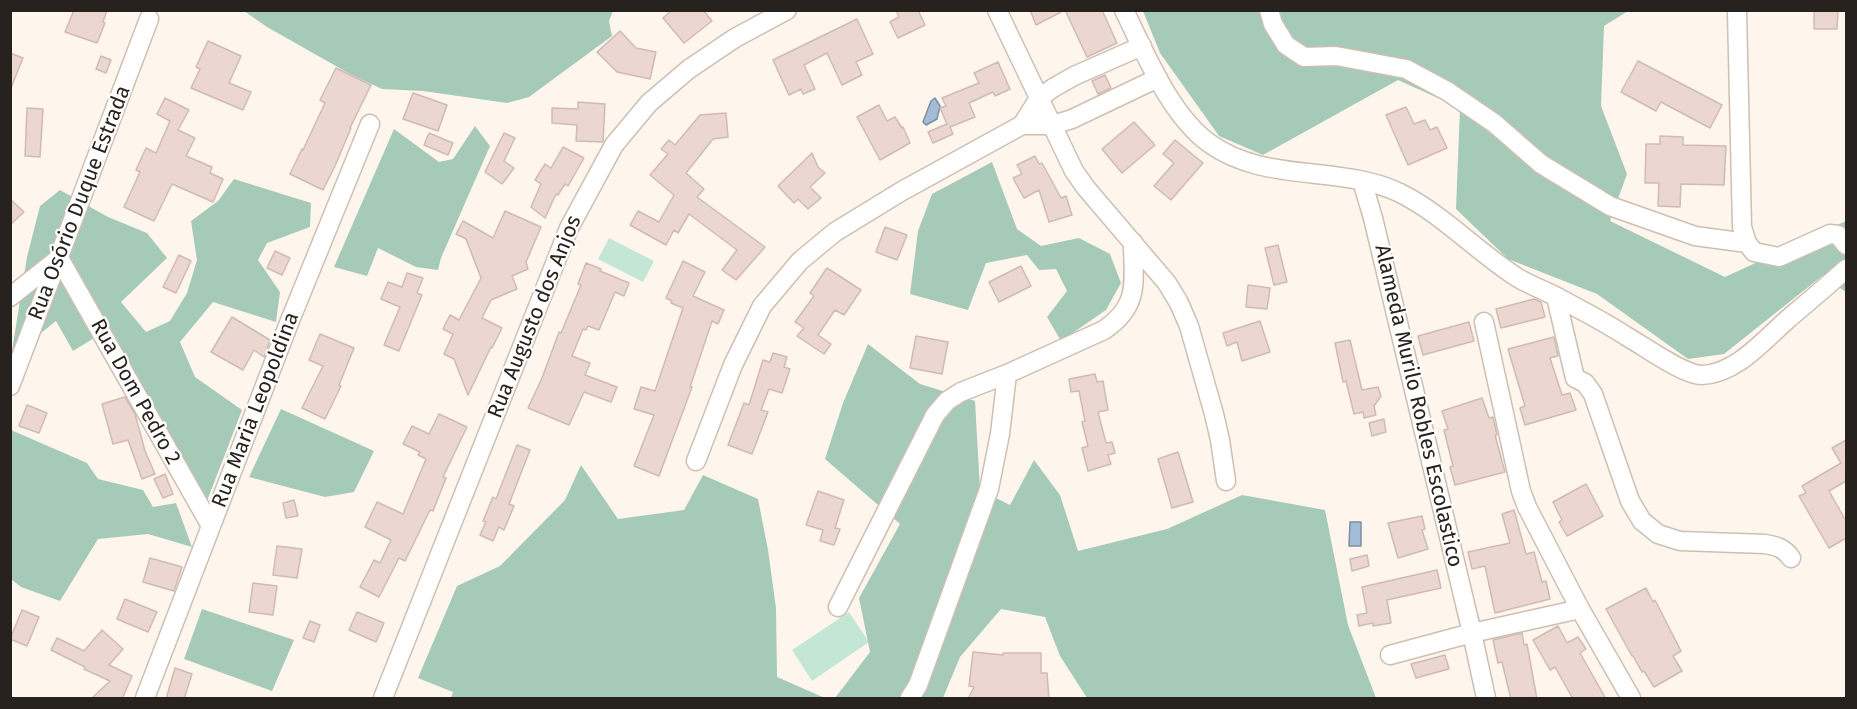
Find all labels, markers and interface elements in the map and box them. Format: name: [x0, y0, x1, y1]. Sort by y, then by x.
street label: Rua Osório Duque Estrada: [24, 82, 136, 324]
street label: Rua Augusto dos Anjos: [483, 212, 587, 422]
street label: Alameda Murilo Robles Escolastico: [1369, 242, 1467, 570]
street label: Rua Maria Leopoldina: [207, 309, 305, 511]
street label: Rua Dom Pedro 2: [85, 315, 185, 469]

